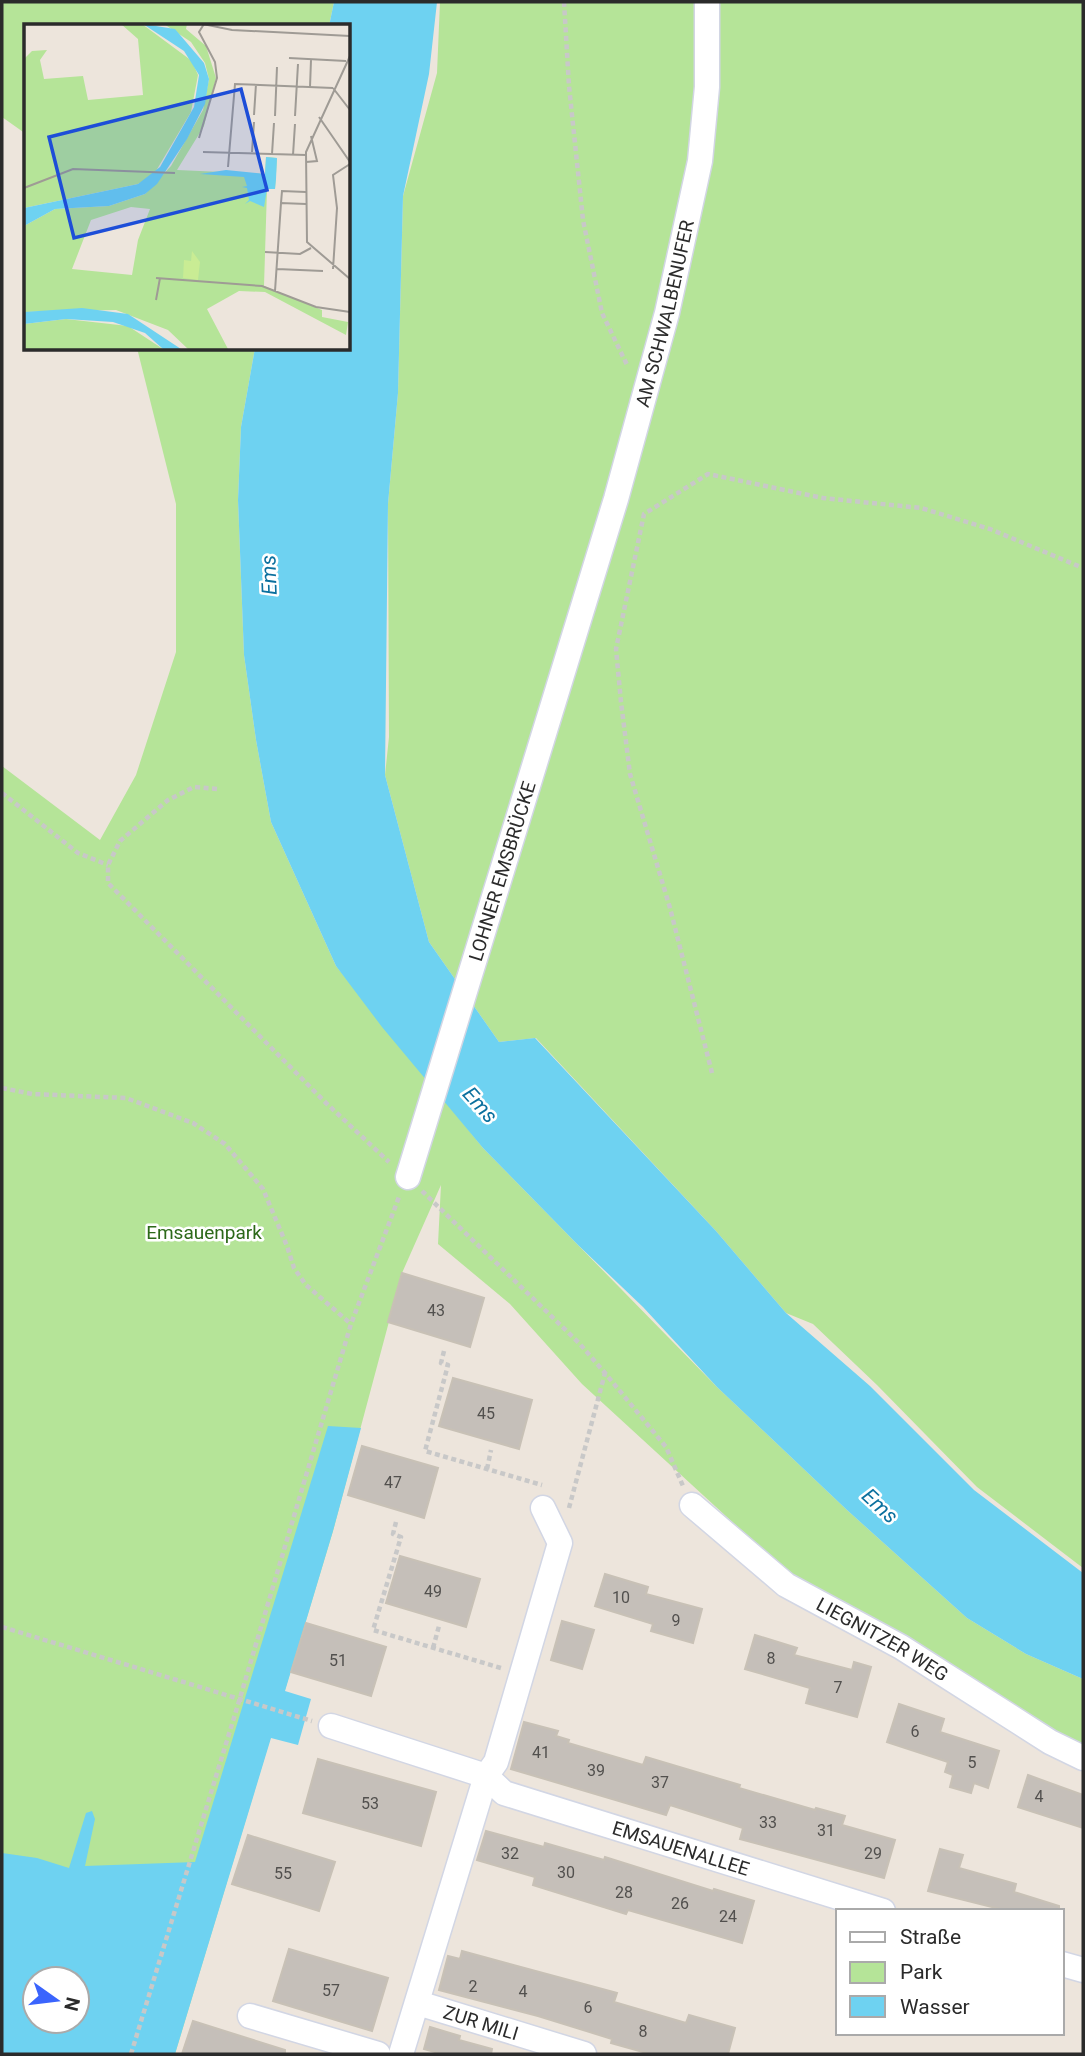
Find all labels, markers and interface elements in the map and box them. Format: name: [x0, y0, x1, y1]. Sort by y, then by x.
inset map: [24, 24, 350, 350]
street label: AM SCHWALBENUFER: [630, 218, 698, 409]
water label: Ems: [256, 555, 282, 595]
street label: LOHNER EMSBRÜCKE: [463, 778, 540, 964]
water label: Ems: [458, 1082, 502, 1128]
park label: Emsauenpark: [146, 1221, 262, 1244]
house number: 43: [427, 1301, 445, 1320]
house number: 45: [477, 1404, 495, 1423]
house number: 47: [384, 1473, 402, 1492]
water label: Ems: [857, 1484, 903, 1528]
house number: 49: [424, 1582, 442, 1601]
house number: 10: [612, 1588, 630, 1607]
street label: LIEGNITZER WEG: [813, 1592, 953, 1686]
house number: 9: [672, 1611, 681, 1630]
house number: 8: [767, 1649, 776, 1668]
house number: 51: [329, 1651, 347, 1670]
house number: 7: [834, 1678, 843, 1697]
house number: 6: [911, 1722, 920, 1741]
house number: 41: [532, 1743, 550, 1762]
house number: 5: [968, 1753, 977, 1772]
house number: 39: [587, 1761, 605, 1780]
house number: 37: [651, 1773, 669, 1792]
house number: 4: [1035, 1787, 1044, 1806]
house number: 53: [361, 1794, 379, 1813]
house number: 33: [759, 1813, 777, 1832]
street label: EMSAUENALLEE: [610, 1816, 753, 1880]
house number: 31: [817, 1821, 835, 1840]
house number: 32: [501, 1844, 519, 1863]
house number: 29: [864, 1844, 882, 1863]
house number: 30: [557, 1863, 575, 1882]
house number: 55: [274, 1864, 292, 1883]
house number: 28: [615, 1883, 633, 1902]
house number: 26: [671, 1894, 689, 1913]
house number: 24: [719, 1907, 737, 1926]
legend: [836, 1909, 1064, 2035]
text: Straße: [900, 1925, 961, 1949]
text: Park: [900, 1960, 943, 1984]
north arrow: [21, 1965, 91, 2035]
house number: 2: [469, 1977, 478, 1996]
house number: 57: [322, 1981, 340, 2000]
house number: 4: [519, 1982, 528, 2001]
text: N: [59, 1995, 85, 2013]
text: Wasser: [900, 1995, 970, 2019]
house number: 6: [584, 1998, 593, 2017]
street label: ZUR MILI: [441, 2000, 521, 2045]
house number: 8: [639, 2022, 648, 2041]

